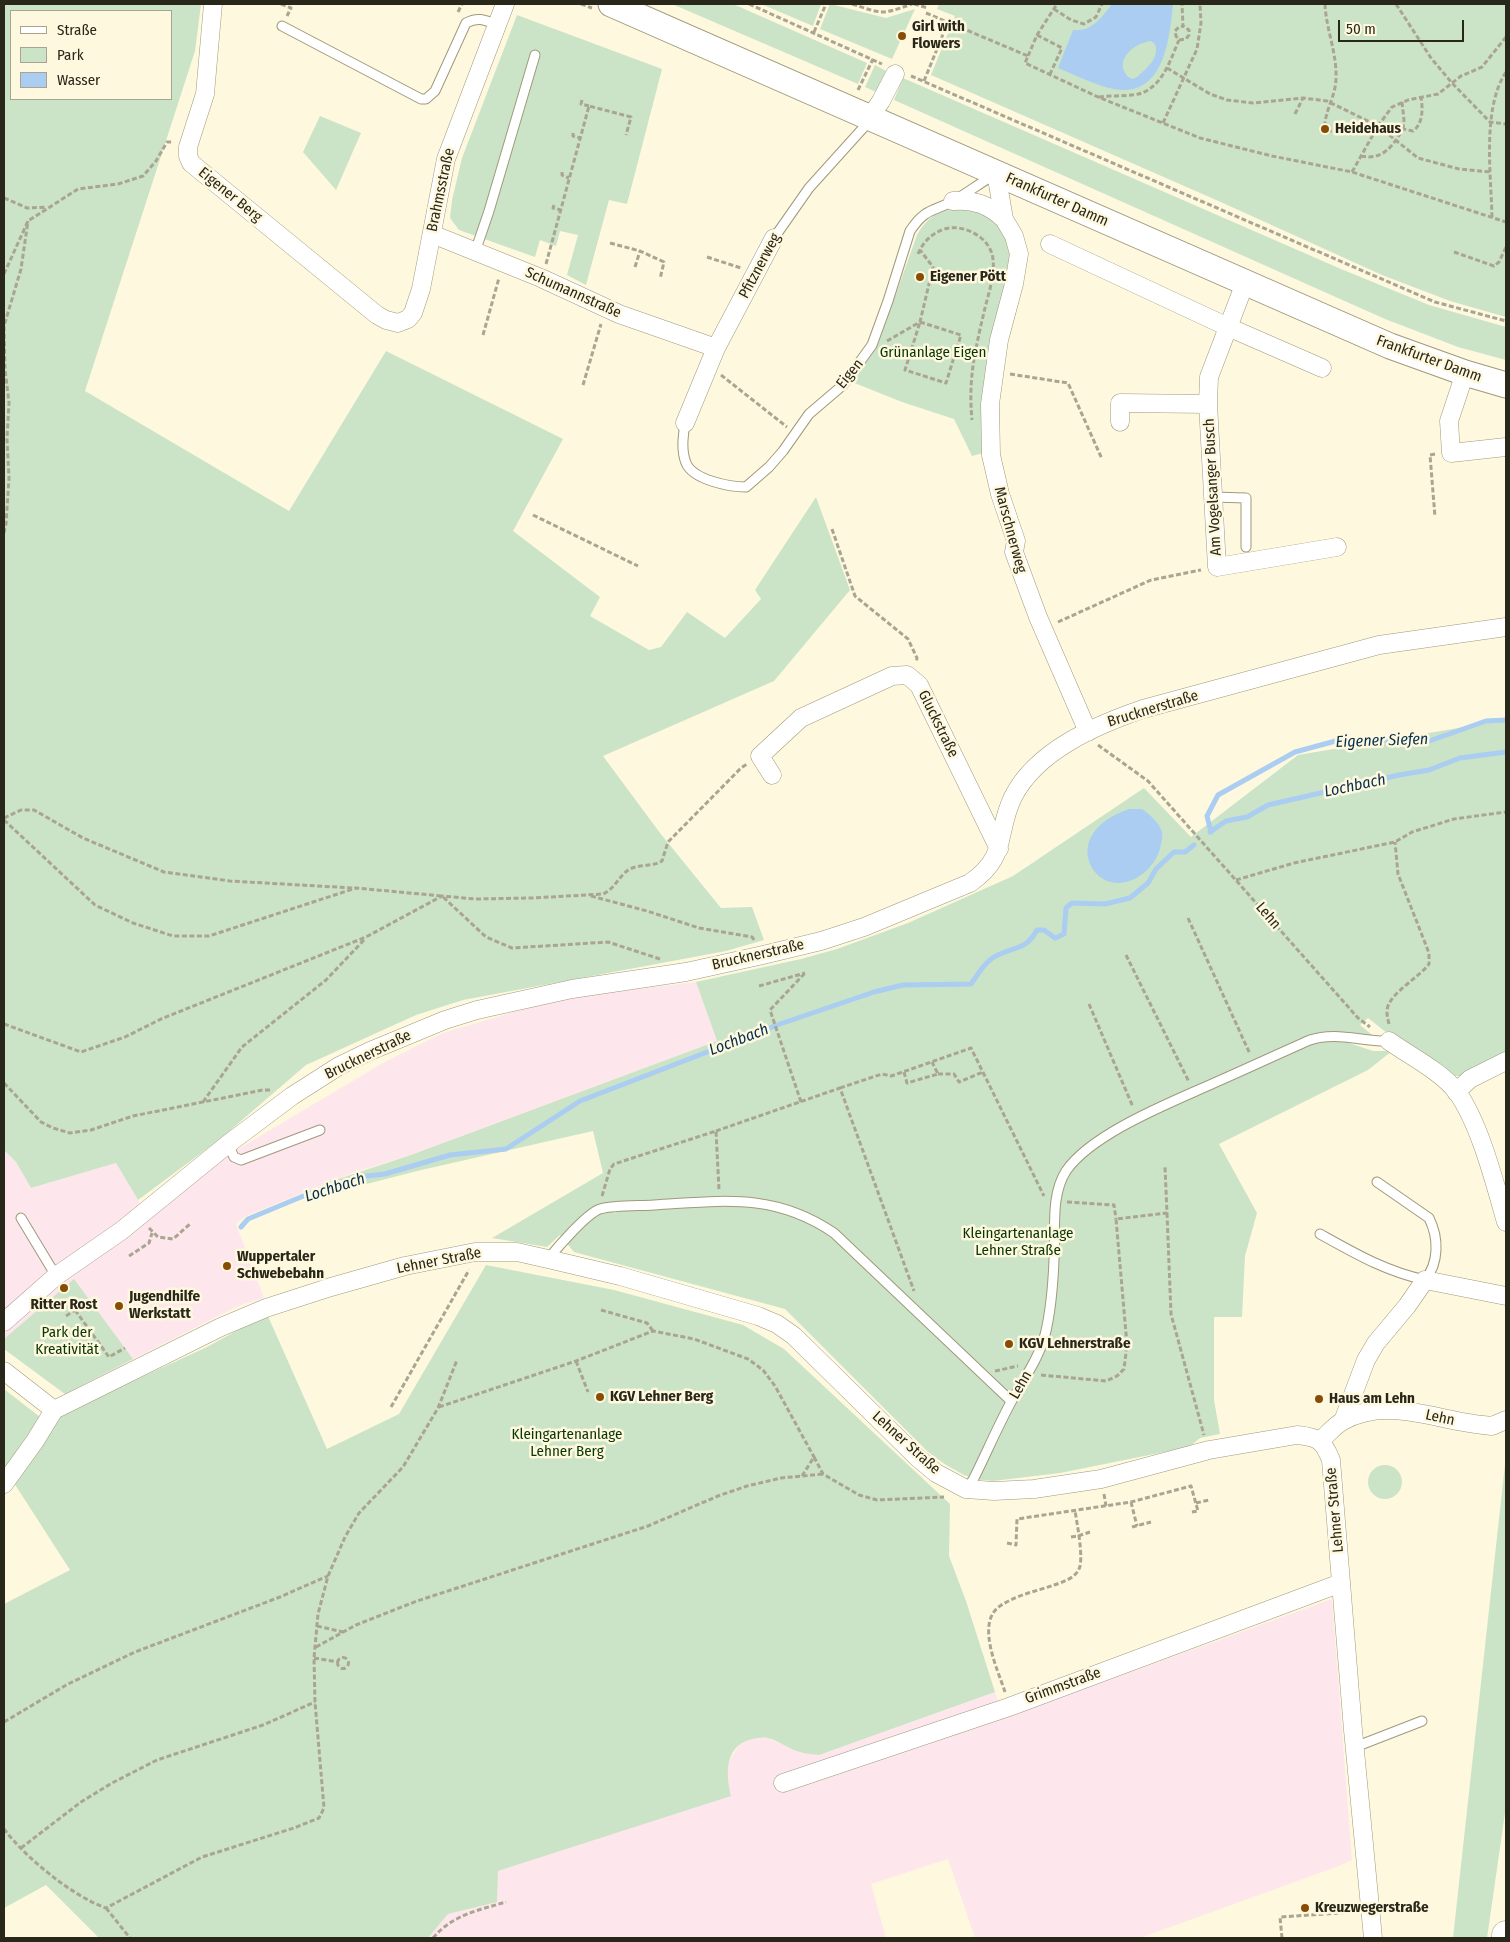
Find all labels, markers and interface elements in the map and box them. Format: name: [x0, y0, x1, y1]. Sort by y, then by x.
legend: [10, 10, 172, 100]
scale bar: [1340, 10, 1466, 42]
place label: Girl with Flowers: [912, 18, 965, 53]
text: 50 m: [1346, 20, 1376, 38]
text: Straße: [57, 21, 97, 39]
marker: Girl with Flowers: [896, 30, 908, 42]
text: Park: [57, 46, 84, 64]
text: Wasser: [57, 71, 100, 89]
place label: Heidehaus: [1335, 120, 1401, 138]
marker: Heidehaus: [1319, 123, 1331, 135]
street label: Brahmsstraße: [423, 147, 459, 233]
street label: Eigener Berg: [194, 164, 266, 226]
street label: Frankfurter Damm: [1003, 169, 1111, 231]
street label: Pfitznerweg: [735, 230, 785, 302]
street label: Schumannstraße: [522, 264, 624, 322]
place label: Eigener Pött: [930, 268, 1006, 286]
marker: Eigener Pött: [914, 271, 926, 283]
street label: Frankfurter Damm: [1374, 332, 1484, 386]
park label: Grünanlage Eigen: [880, 344, 986, 362]
street label: Eigen: [833, 356, 867, 392]
street label: Am Vogelsanger Busch: [1200, 418, 1226, 556]
street label: Marschnerweg: [990, 485, 1030, 575]
street label: Gluckstraße: [914, 687, 962, 761]
street label: Brucknerstraße: [1105, 687, 1201, 731]
water label: Eigener Siefen: [1335, 730, 1429, 752]
water label: Lochbach: [1323, 770, 1387, 802]
street label: Lehn: [1252, 899, 1284, 933]
street label: Brucknerstraße: [710, 936, 806, 974]
water label: Lochbach: [707, 1020, 771, 1060]
street label: Brucknerstraße: [322, 1026, 414, 1084]
water label: Lochbach: [302, 1169, 368, 1207]
park label: Kleingartenanlage Lehner Straße: [963, 1225, 1073, 1260]
street label: Lehner Straße: [395, 1244, 483, 1278]
place label: Wuppertaler Schwebebahn: [237, 1248, 324, 1283]
marker: Wuppertaler Schwebebahn: [221, 1260, 233, 1272]
marker: Ritter Rost: [58, 1282, 70, 1294]
place label: Jugendhilfe Werkstatt: [129, 1288, 200, 1323]
place label: Ritter Rost: [31, 1296, 97, 1314]
marker: Jugendhilfe Werkstatt: [113, 1300, 125, 1312]
park label: Park der Kreativität: [35, 1324, 99, 1359]
place label: KGV Lehnerstraße: [1019, 1335, 1130, 1353]
marker: KGV Lehnerstraße: [1003, 1338, 1015, 1350]
street label: Lehn: [1006, 1368, 1036, 1402]
place label: KGV Lehner Berg: [610, 1388, 713, 1406]
place label: Haus am Lehn: [1329, 1390, 1415, 1408]
marker: KGV Lehner Berg: [594, 1391, 606, 1403]
marker: Haus am Lehn: [1313, 1393, 1325, 1405]
street label: Lehn: [1424, 1406, 1456, 1430]
street label: Lehner Straße: [868, 1408, 944, 1478]
park label: Kleingartenanlage Lehner Berg: [512, 1426, 622, 1461]
street label: Lehner Straße: [1322, 1467, 1348, 1553]
street label: Grimmstraße: [1023, 1664, 1103, 1708]
place label: Kreuzwegerstraße: [1315, 1899, 1429, 1917]
marker: Kreuzwegerstraße: [1299, 1902, 1311, 1914]

